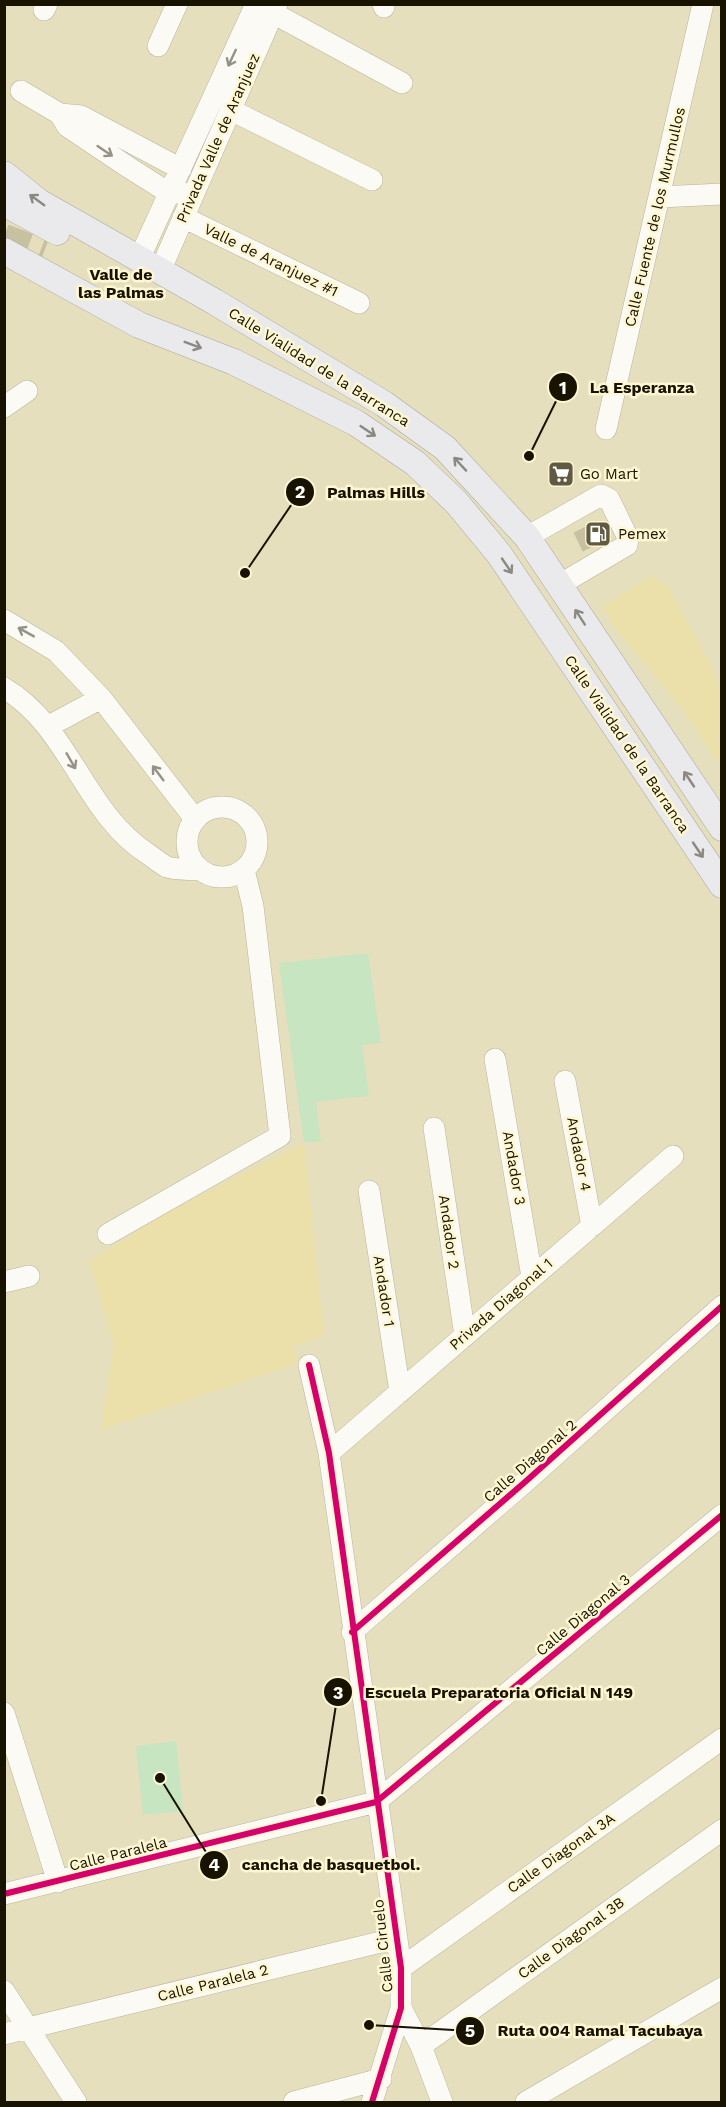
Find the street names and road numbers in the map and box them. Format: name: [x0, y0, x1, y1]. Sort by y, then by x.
street label: Privada Valle de Aranjuez: [172, 50, 264, 226]
street label: Calle Fuente de los Murmullos: [621, 105, 689, 329]
street label: Valle de Aranjuez #1: [201, 220, 341, 300]
street label: Calle Vialidad de la Barranca: [225, 304, 413, 431]
street label: Calle Vialidad de la Barranca: [561, 652, 694, 837]
street label: Andador 4: [563, 1115, 595, 1193]
street label: Andador 3: [499, 1129, 529, 1207]
street label: Andador 2: [435, 1194, 463, 1270]
street label: Andador 1: [369, 1254, 399, 1328]
street label: Privada Diagonal 1: [446, 1254, 556, 1354]
street label: Calle Diagonal 2: [480, 1416, 580, 1506]
street label: Calle Diagonal 3: [532, 1570, 634, 1660]
street label: Calle Diagonal 3A: [504, 1809, 618, 1897]
street label: Calle Paralela: [67, 1833, 169, 1875]
street label: Calle Diagonal 3B: [514, 1893, 628, 1983]
street label: Calle Ciruelo: [369, 1898, 397, 1994]
street label: Calle Paralela 2: [156, 1961, 270, 2005]

